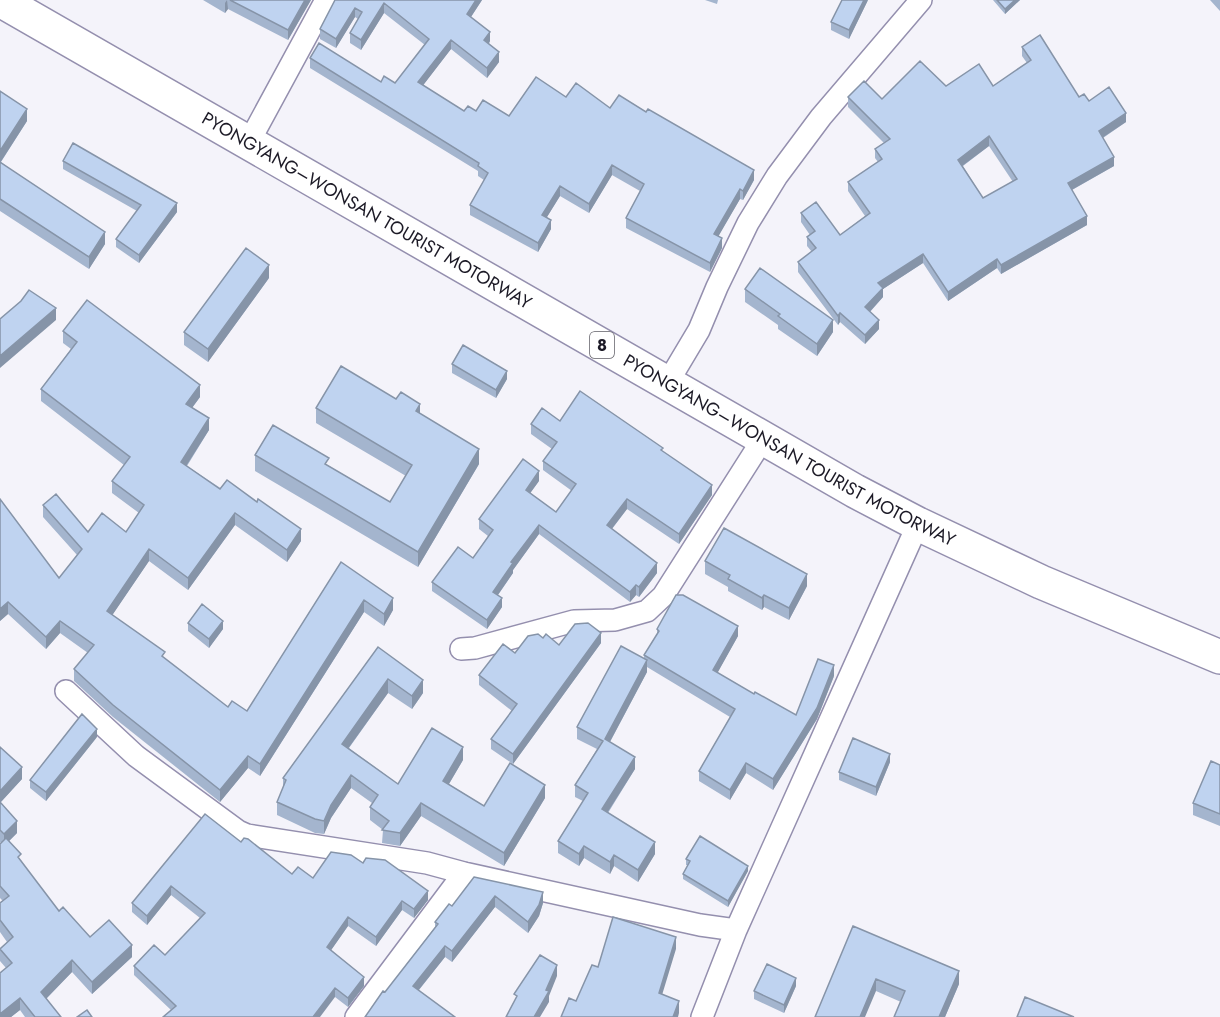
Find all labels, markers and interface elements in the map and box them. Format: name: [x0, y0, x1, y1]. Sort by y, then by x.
street label: PYONGYANG–WONSAN TOURIST MOTORWAY: [197, 106, 537, 316]
road number: 8: [590, 332, 614, 358]
street label: PYONGYANG–WONSAN TOURIST MOTORWAY: [619, 348, 961, 553]

